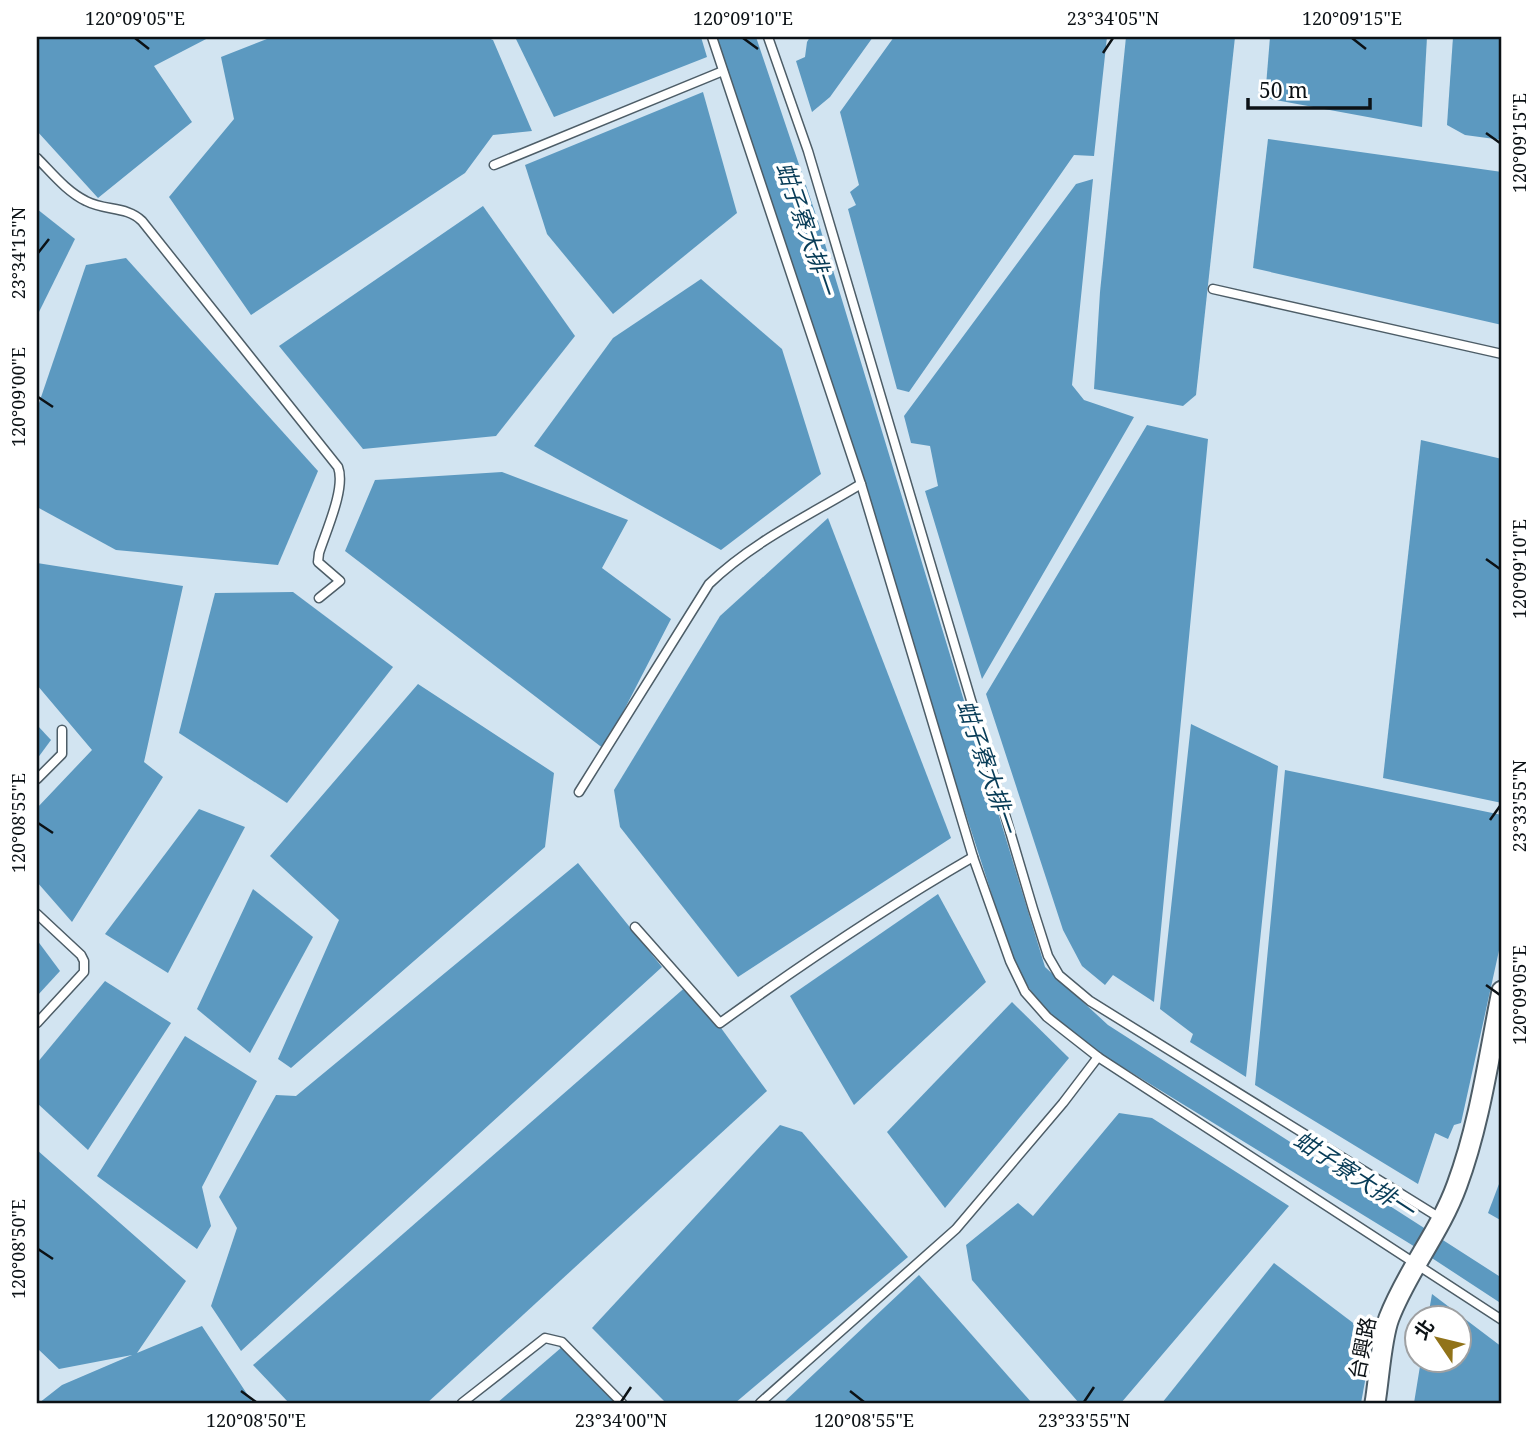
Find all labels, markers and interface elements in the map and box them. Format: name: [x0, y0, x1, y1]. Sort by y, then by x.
text: 120°09'05"E: [85, 6, 185, 30]
text: 120°09'10"E: [693, 6, 793, 30]
text: 23°34'05"N: [1067, 6, 1160, 30]
text: 120°09'15"E: [1302, 6, 1402, 30]
scale bar: [1248, 66, 1371, 110]
text: 50 m: [1259, 76, 1308, 104]
text: 120°09'15"E: [1507, 93, 1531, 193]
water label: 蚶子寮大排一: [769, 158, 845, 300]
text: 23°34'15"N: [6, 206, 30, 299]
text: 120°09'00"E: [6, 347, 30, 447]
text: 120°09'10"E: [1507, 519, 1531, 619]
water label: 蚶子寮大排一: [950, 696, 1026, 838]
text: 23°33'55"N: [1507, 759, 1531, 852]
text: 120°08'55"E: [6, 773, 30, 873]
text: 120°09'05"E: [1507, 945, 1531, 1045]
water label: 蚶子寮大排一: [1288, 1123, 1423, 1226]
text: 120°08'50"E: [6, 1199, 30, 1299]
north arrow: [1402, 1304, 1472, 1374]
street label: 台興路: [1342, 1314, 1382, 1382]
text: 北: [1408, 1314, 1440, 1344]
text: 120°08'50"E: [206, 1408, 306, 1432]
text: 23°34'00"N: [575, 1408, 668, 1432]
text: 120°08'55"E: [814, 1408, 914, 1432]
text: 23°33'55"N: [1038, 1408, 1131, 1432]

